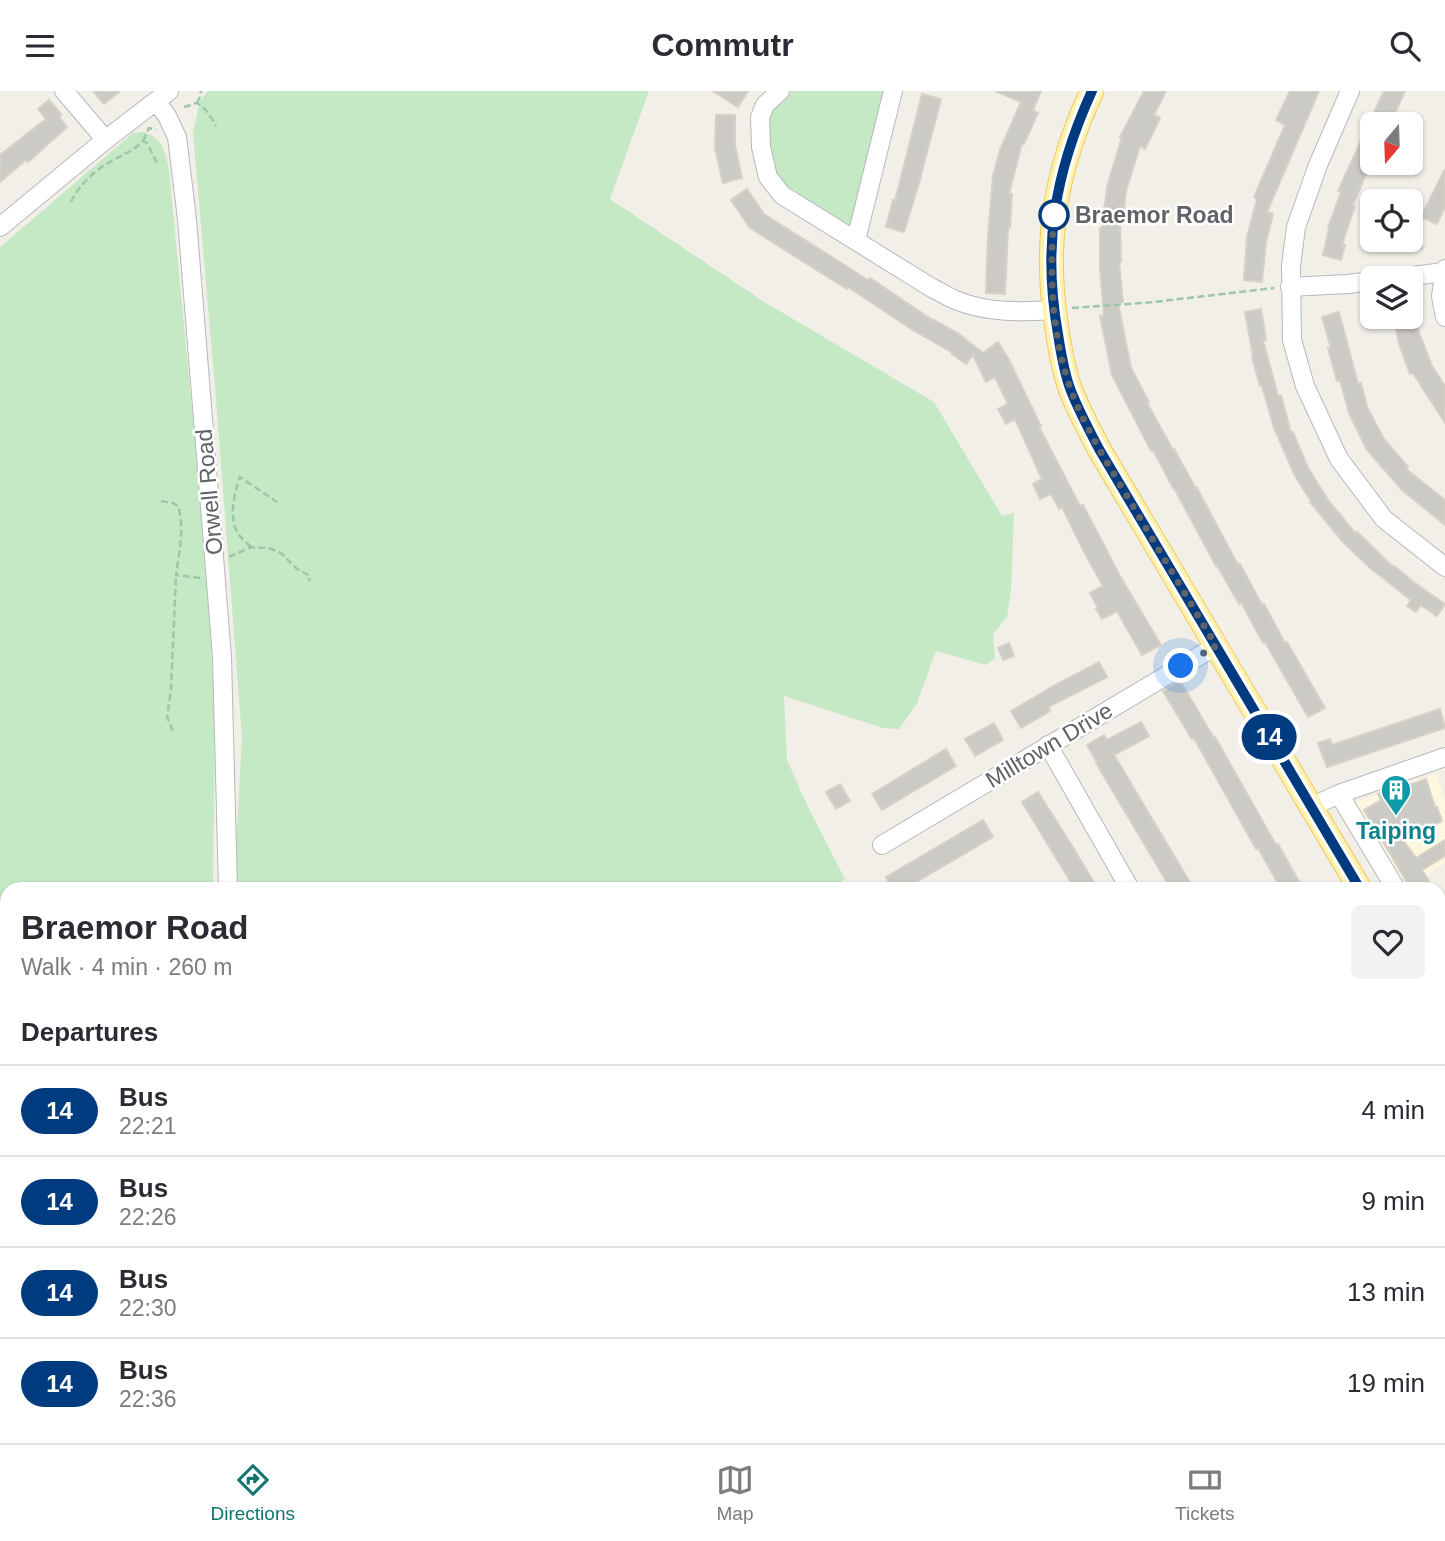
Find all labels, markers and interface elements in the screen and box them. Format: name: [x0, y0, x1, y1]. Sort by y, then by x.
icon: menu: [21, 27, 59, 65]
text: Commutr: [651, 27, 794, 63]
icon: search: [1386, 27, 1424, 65]
north arrow: [1360, 112, 1423, 175]
map controls: [1360, 112, 1423, 329]
button: locate: [1360, 189, 1423, 252]
marker: Braemor Road: [1039, 200, 1069, 230]
place label: Braemor Road: [1075, 202, 1233, 228]
button: layers: [1360, 266, 1423, 329]
street label: Orwell Road: [191, 428, 227, 556]
your location: [1163, 648, 1198, 683]
street label: Milltown Drive: [981, 697, 1117, 793]
line badge: 14: [1238, 714, 1300, 760]
text: 14: [1256, 723, 1282, 750]
building icon: Taiping: [1379, 773, 1413, 817]
place label: Taiping: [1356, 818, 1436, 844]
button: heart: [1351, 905, 1425, 979]
text: Braemor Road: [21, 909, 248, 946]
text: Walk · 4 min · 260 m: [21, 954, 232, 980]
text: Departures: [21, 1017, 158, 1047]
text: Bus: [119, 1082, 168, 1112]
text: 4 min: [1361, 1095, 1425, 1125]
text: 14: [46, 1097, 73, 1124]
text: 22:21: [119, 1113, 177, 1139]
text: Bus: [119, 1173, 168, 1203]
text: 9 min: [1361, 1186, 1425, 1216]
text: 14: [46, 1188, 73, 1215]
text: 22:26: [119, 1204, 177, 1230]
text: Bus: [119, 1264, 168, 1294]
text: 13 min: [1347, 1277, 1425, 1307]
text: 14: [46, 1279, 73, 1306]
text: 22:30: [119, 1295, 177, 1321]
text: Bus: [119, 1355, 168, 1385]
text: 19 min: [1347, 1368, 1425, 1398]
text: 14: [46, 1370, 73, 1397]
text: 22:36: [119, 1386, 177, 1412]
tab: Directions: [211, 1461, 295, 1525]
tab: Map: [716, 1461, 754, 1525]
tab: Tickets: [1175, 1461, 1234, 1525]

